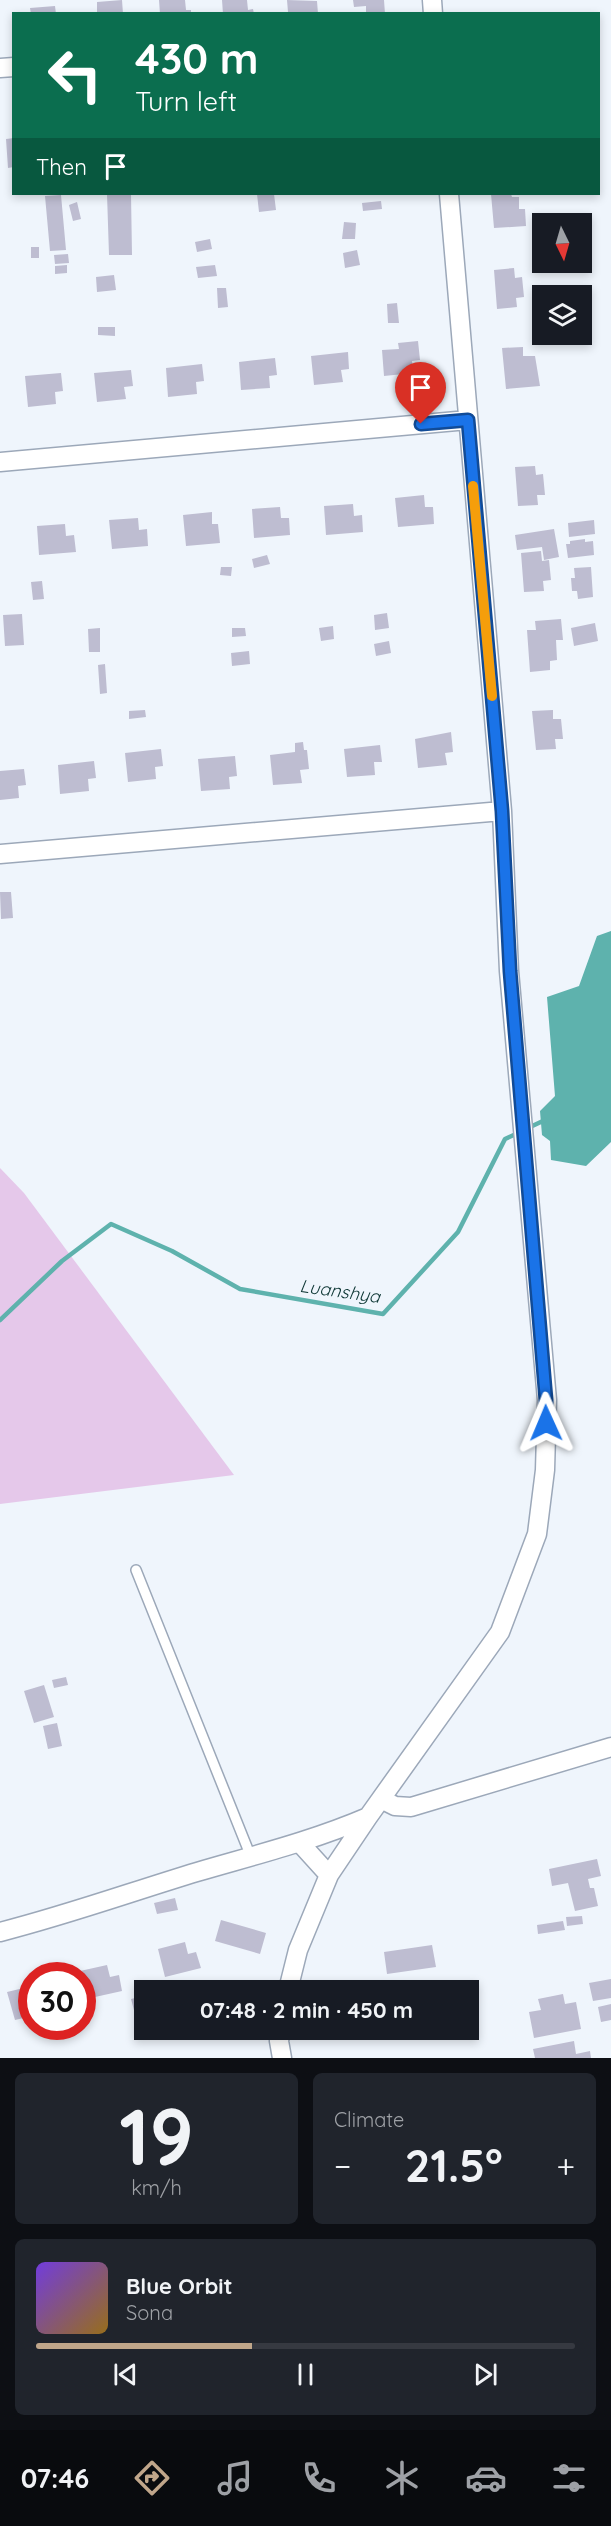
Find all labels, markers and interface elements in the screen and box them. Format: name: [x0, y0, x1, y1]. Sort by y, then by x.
text: 430 m: [135, 32, 259, 85]
icon: left: [36, 36, 114, 114]
text: Turn left: [135, 84, 237, 118]
icon: arrive: [99, 150, 132, 183]
text: Then: [36, 153, 87, 181]
north arrow: [532, 213, 592, 273]
map controls: [532, 213, 592, 345]
button: layers: [532, 285, 592, 345]
pin: [395, 362, 446, 424]
icon: arrive: [404, 371, 437, 404]
water label: Luanshya: [298, 1274, 383, 1308]
position arrow: [514, 1391, 578, 1455]
speed limit sign: 30: [18, 1962, 96, 2040]
text: 07:48 · 2 min · 450 m: [200, 1996, 413, 2024]
text: 19: [119, 2087, 194, 2185]
text: Climate: [334, 2107, 404, 2132]
text: 21.5°: [405, 2137, 503, 2193]
text: −: [334, 2145, 351, 2186]
text: +: [556, 2145, 575, 2186]
text: km/h: [131, 2175, 182, 2200]
text: Blue Orbit: [126, 2272, 232, 2300]
text: Sona: [126, 2300, 173, 2325]
icon: previous: [109, 2358, 142, 2391]
icon: pause: [289, 2358, 322, 2391]
icon: next: [469, 2358, 502, 2391]
icon: directions: [131, 2457, 173, 2499]
icon: music: [214, 2457, 256, 2499]
icon: phone: [298, 2457, 340, 2499]
icon: climate: [381, 2457, 423, 2499]
icon: car: [465, 2457, 507, 2499]
icon: filters: [548, 2457, 590, 2499]
text: 07:46: [21, 2461, 89, 2495]

